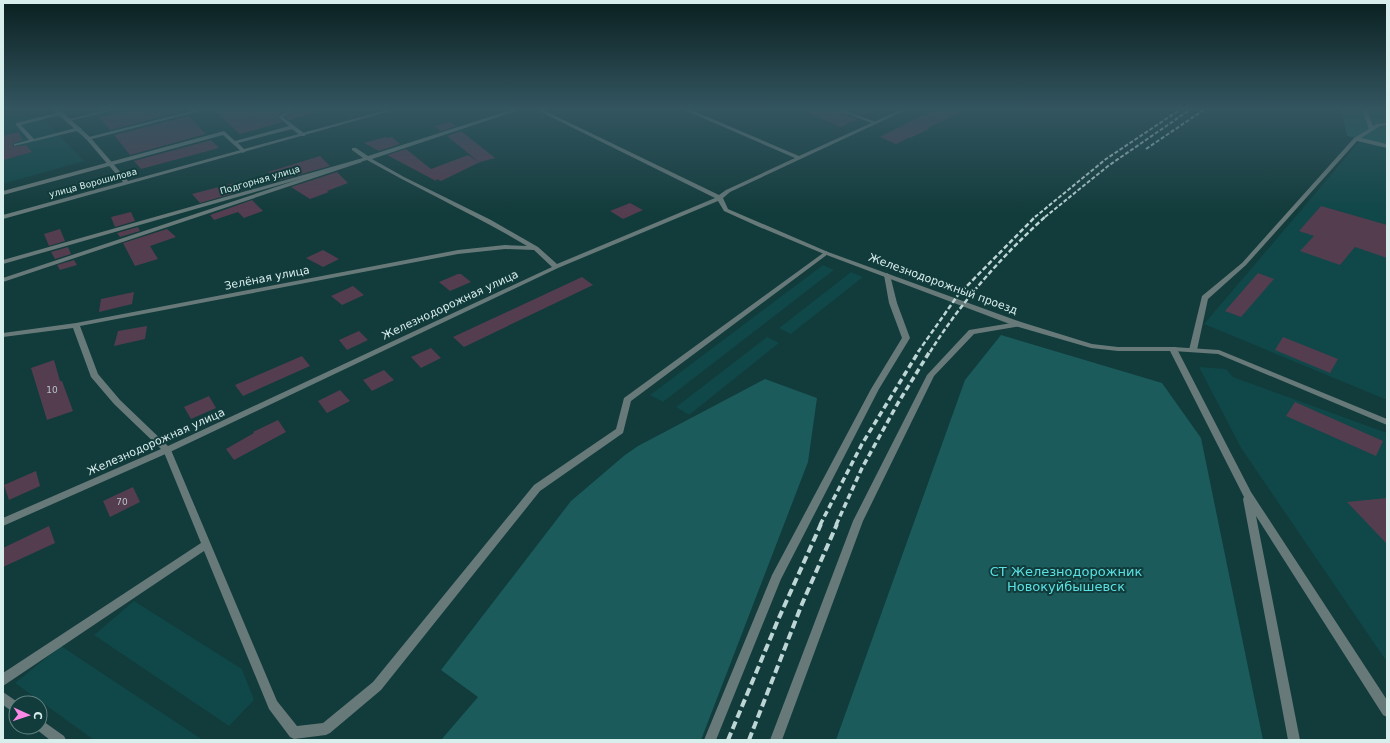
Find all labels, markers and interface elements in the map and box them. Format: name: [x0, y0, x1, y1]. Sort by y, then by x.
street label: Подгорная улица: [219, 164, 301, 196]
street label: улица Ворошилова: [48, 166, 138, 200]
street label: Железнодорожный проезд: [867, 251, 1020, 317]
street label: Зелёная улица: [223, 263, 311, 293]
street label: Железнодорожная улица: [380, 268, 520, 342]
house number: 10: [46, 385, 58, 395]
street label: Железнодорожная улица: [85, 406, 227, 478]
house number: 70: [116, 497, 128, 507]
park label: СТ Железнодорожник Новокуйбышевск: [990, 564, 1142, 594]
north arrow: [8, 695, 48, 735]
text: С: [31, 711, 44, 720]

